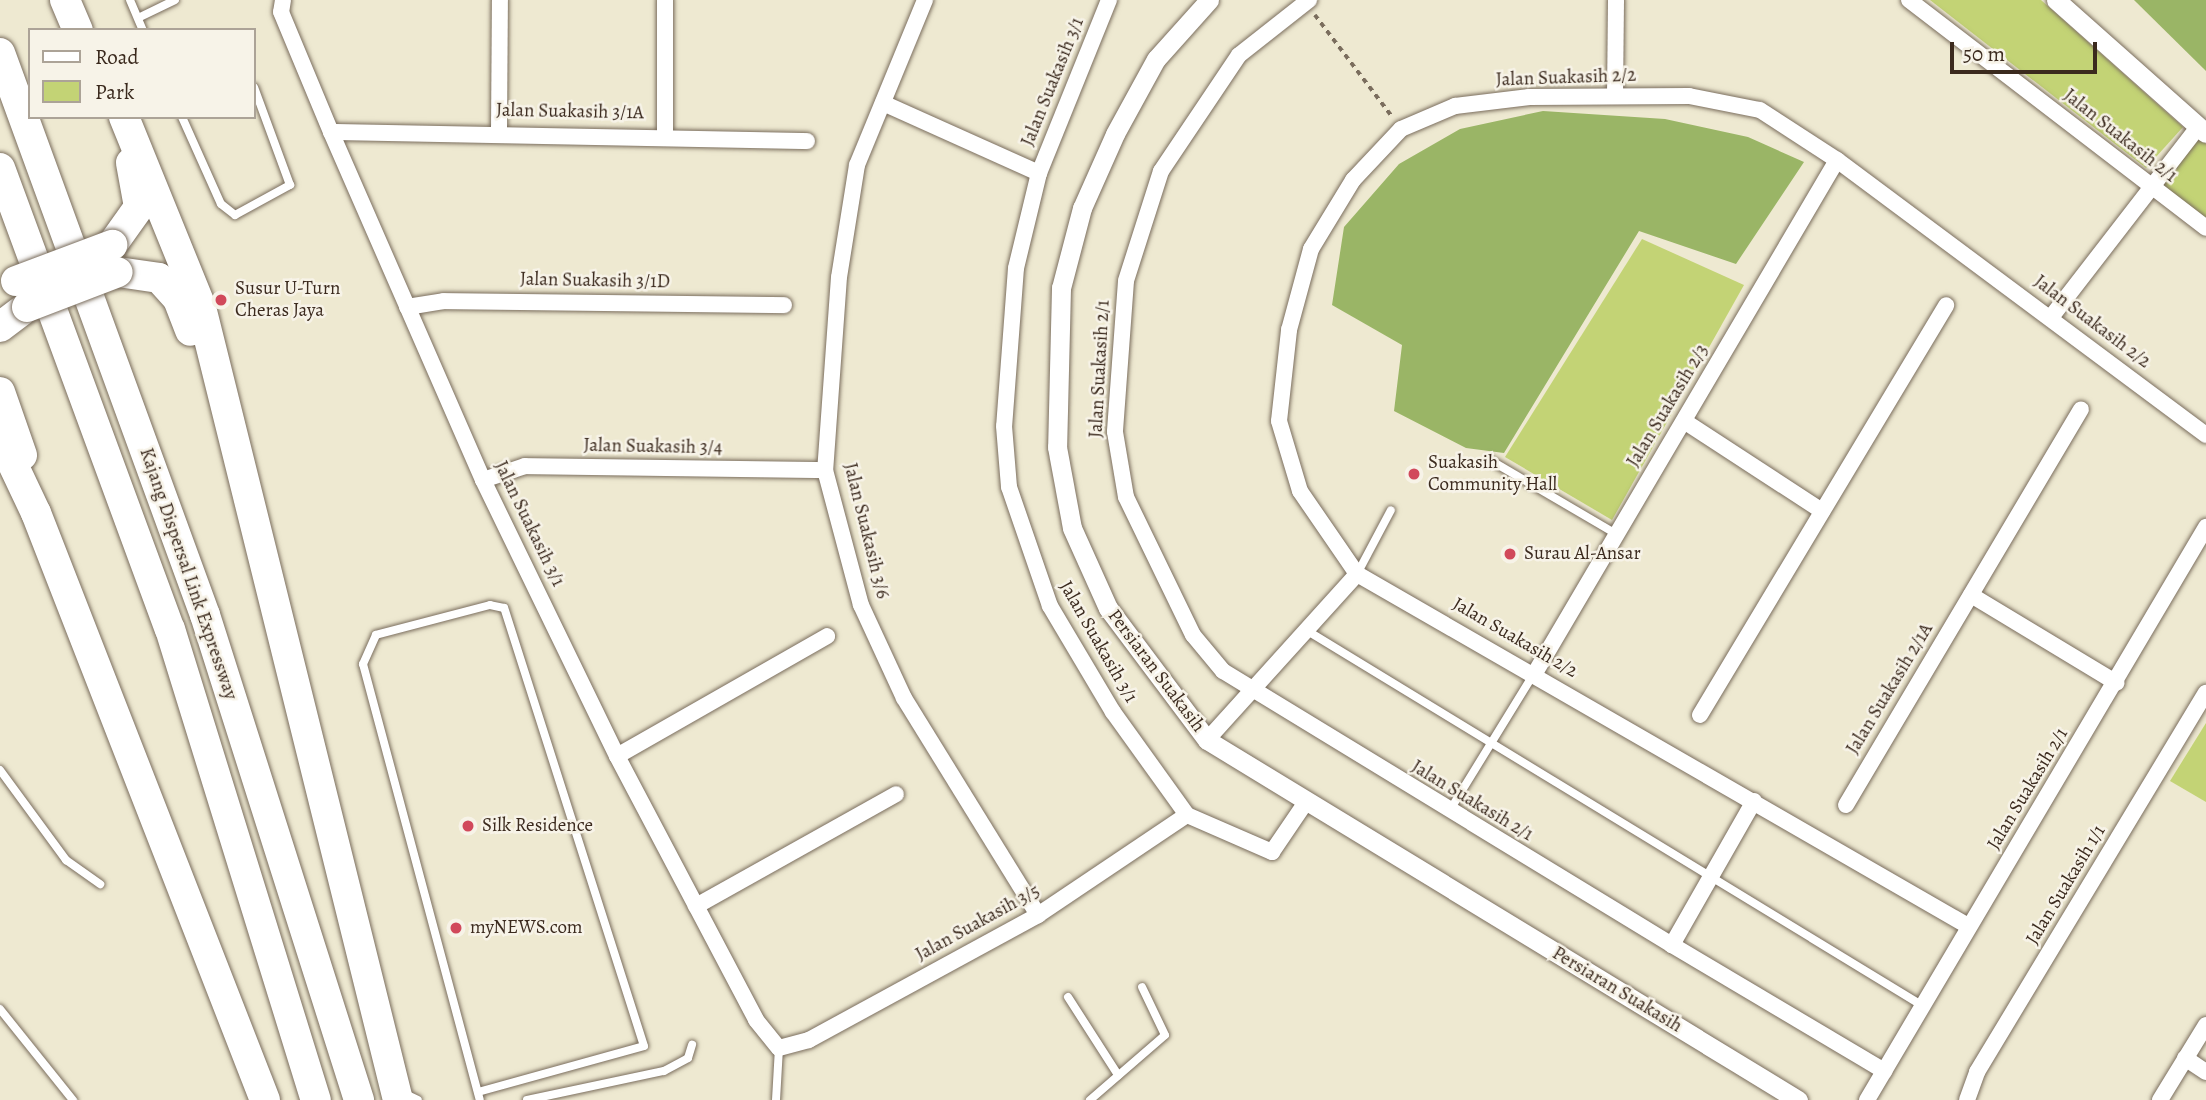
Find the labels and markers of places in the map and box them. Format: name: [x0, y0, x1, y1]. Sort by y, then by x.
place label: Susur U-Turn Cheras Jaya: [235, 278, 340, 322]
marker: Susur U-Turn Cheras Jaya: [213, 292, 229, 308]
place label: Suakasih Community Hall: [1428, 452, 1557, 496]
marker: Suakasih Community Hall: [1406, 466, 1422, 482]
place label: Surau Al-Ansar: [1524, 543, 1641, 565]
marker: Surau Al-Ansar: [1502, 546, 1518, 562]
place label: Silk Residence: [482, 815, 593, 837]
marker: Silk Residence: [460, 818, 476, 834]
place label: myNEWS.com: [470, 917, 583, 939]
marker: myNEWS.com: [448, 920, 464, 936]

